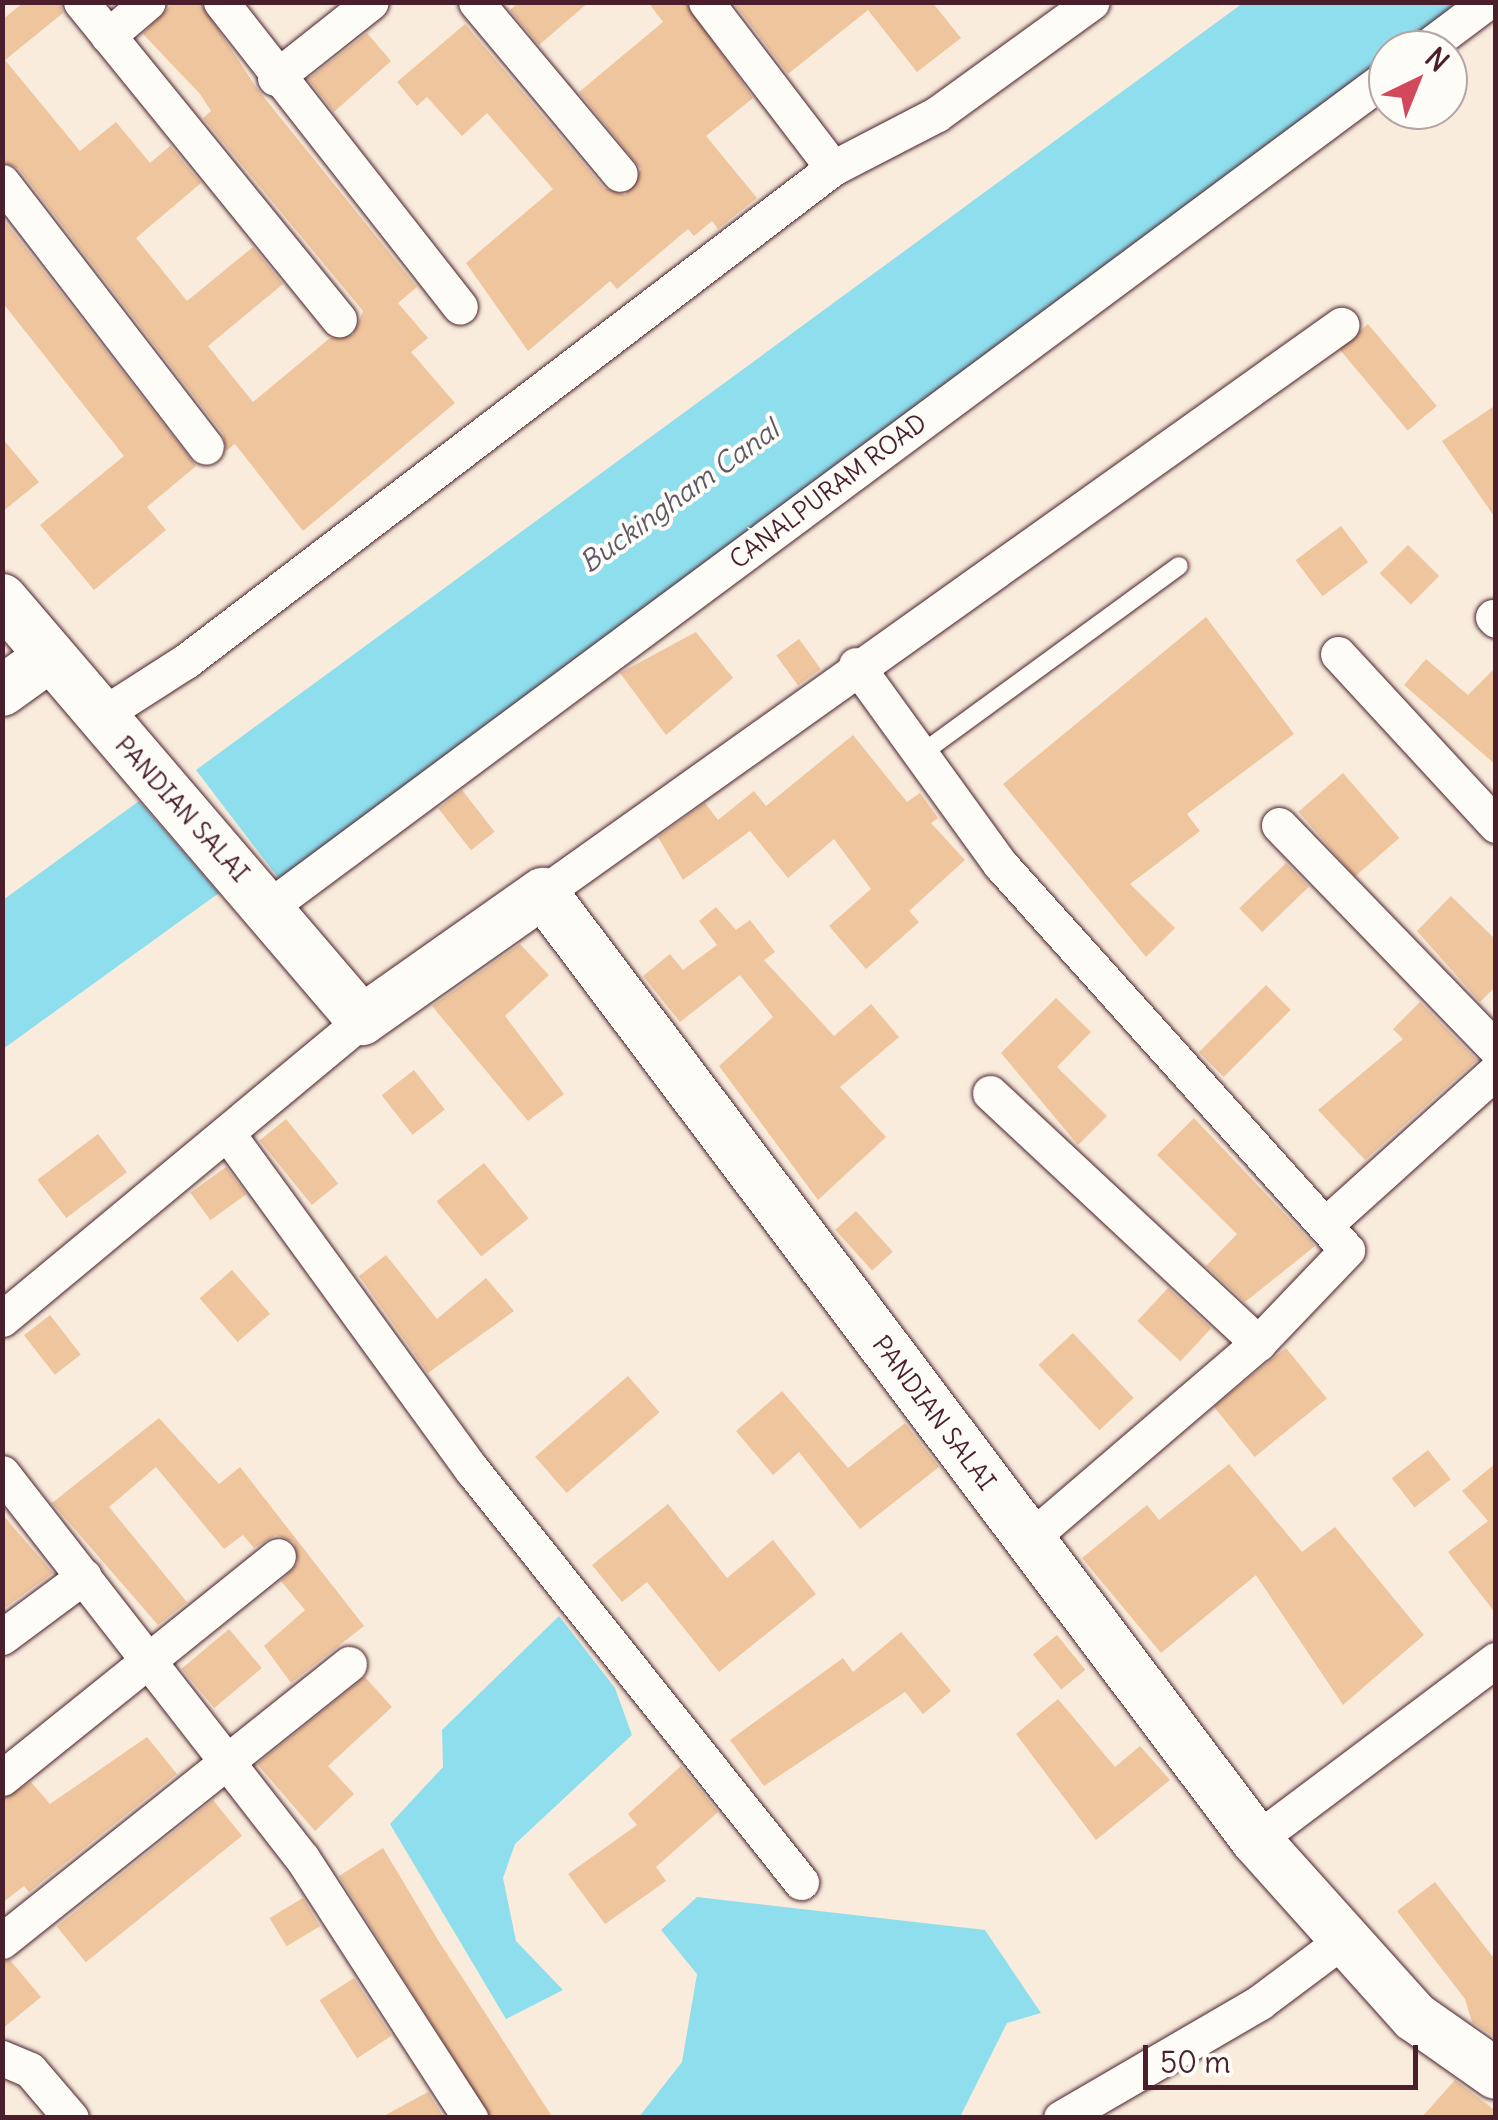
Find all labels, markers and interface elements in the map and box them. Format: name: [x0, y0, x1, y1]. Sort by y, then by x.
north arrow: [1368, 30, 1468, 130]
text: N: [1418, 40, 1456, 79]
street label: CANALPURAM ROAD: [724, 407, 932, 575]
water label: Buckingham Canal: [573, 413, 785, 579]
street label: PANDIAN SALAI: [109, 730, 255, 888]
street label: PANDIAN SALAI: [866, 1330, 1002, 1496]
scale bar: [1148, 2025, 1423, 2087]
text: 50 m: [1160, 2043, 1230, 2081]

